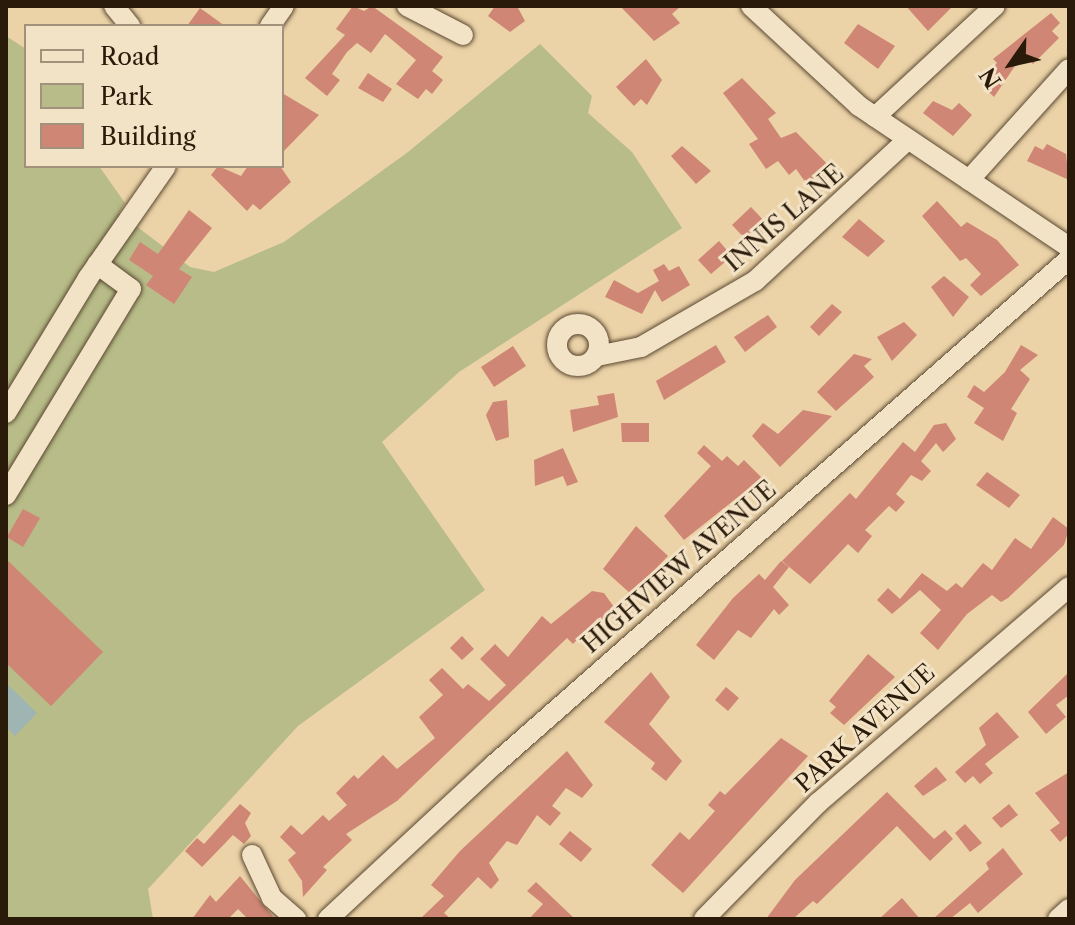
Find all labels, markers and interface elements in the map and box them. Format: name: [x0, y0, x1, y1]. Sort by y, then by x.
legend: [24, 24, 284, 168]
north arrow: [971, 24, 1051, 104]
text: Road: [100, 42, 159, 71]
text: N: [974, 62, 1007, 93]
text: Park: [100, 82, 152, 111]
text: Building: [100, 122, 196, 151]
street label: INNIS LANE: [719, 158, 849, 278]
street label: HIGHVIEW AVENUE: [575, 474, 783, 660]
street label: PARK AVENUE: [789, 657, 941, 799]

